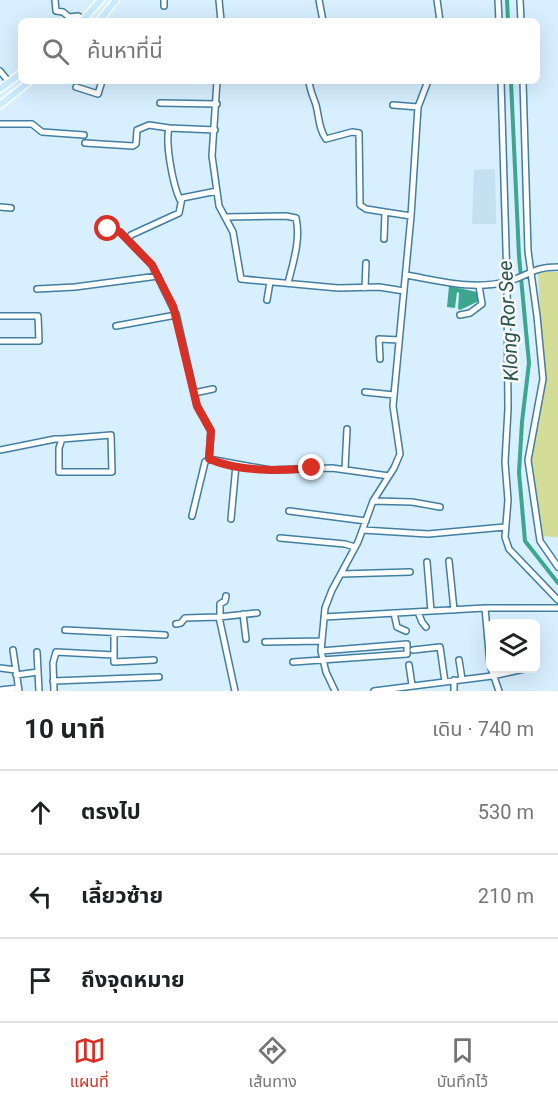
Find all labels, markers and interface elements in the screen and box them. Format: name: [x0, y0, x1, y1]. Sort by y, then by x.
search box: [18, 18, 540, 84]
icon: search: [39, 35, 72, 68]
text: ค้นหาที่นี่: [87, 38, 163, 63]
route start: [94, 215, 120, 241]
water label: Klong Ror See: [493, 260, 523, 382]
route end: [298, 454, 324, 480]
map controls: [486, 619, 540, 673]
button: layers: [486, 619, 540, 673]
text: 10 นาที: [24, 714, 105, 744]
text: เดิน · 740 m: [432, 717, 534, 741]
icon: ahead: [24, 796, 57, 829]
text: ตรงไป: [81, 799, 141, 824]
text: 530 m: [478, 800, 534, 824]
icon: left: [24, 880, 57, 913]
text: เลี้ยวซ้าย: [81, 883, 163, 908]
text: 210 m: [478, 884, 534, 908]
icon: arrive: [24, 964, 57, 997]
text: ถึงจุดหมาย: [81, 967, 185, 992]
tab: แผนที่: [70, 1034, 109, 1094]
tab: เส้นทาง: [249, 1034, 297, 1094]
tab: บันทึกไว้: [437, 1034, 488, 1094]

